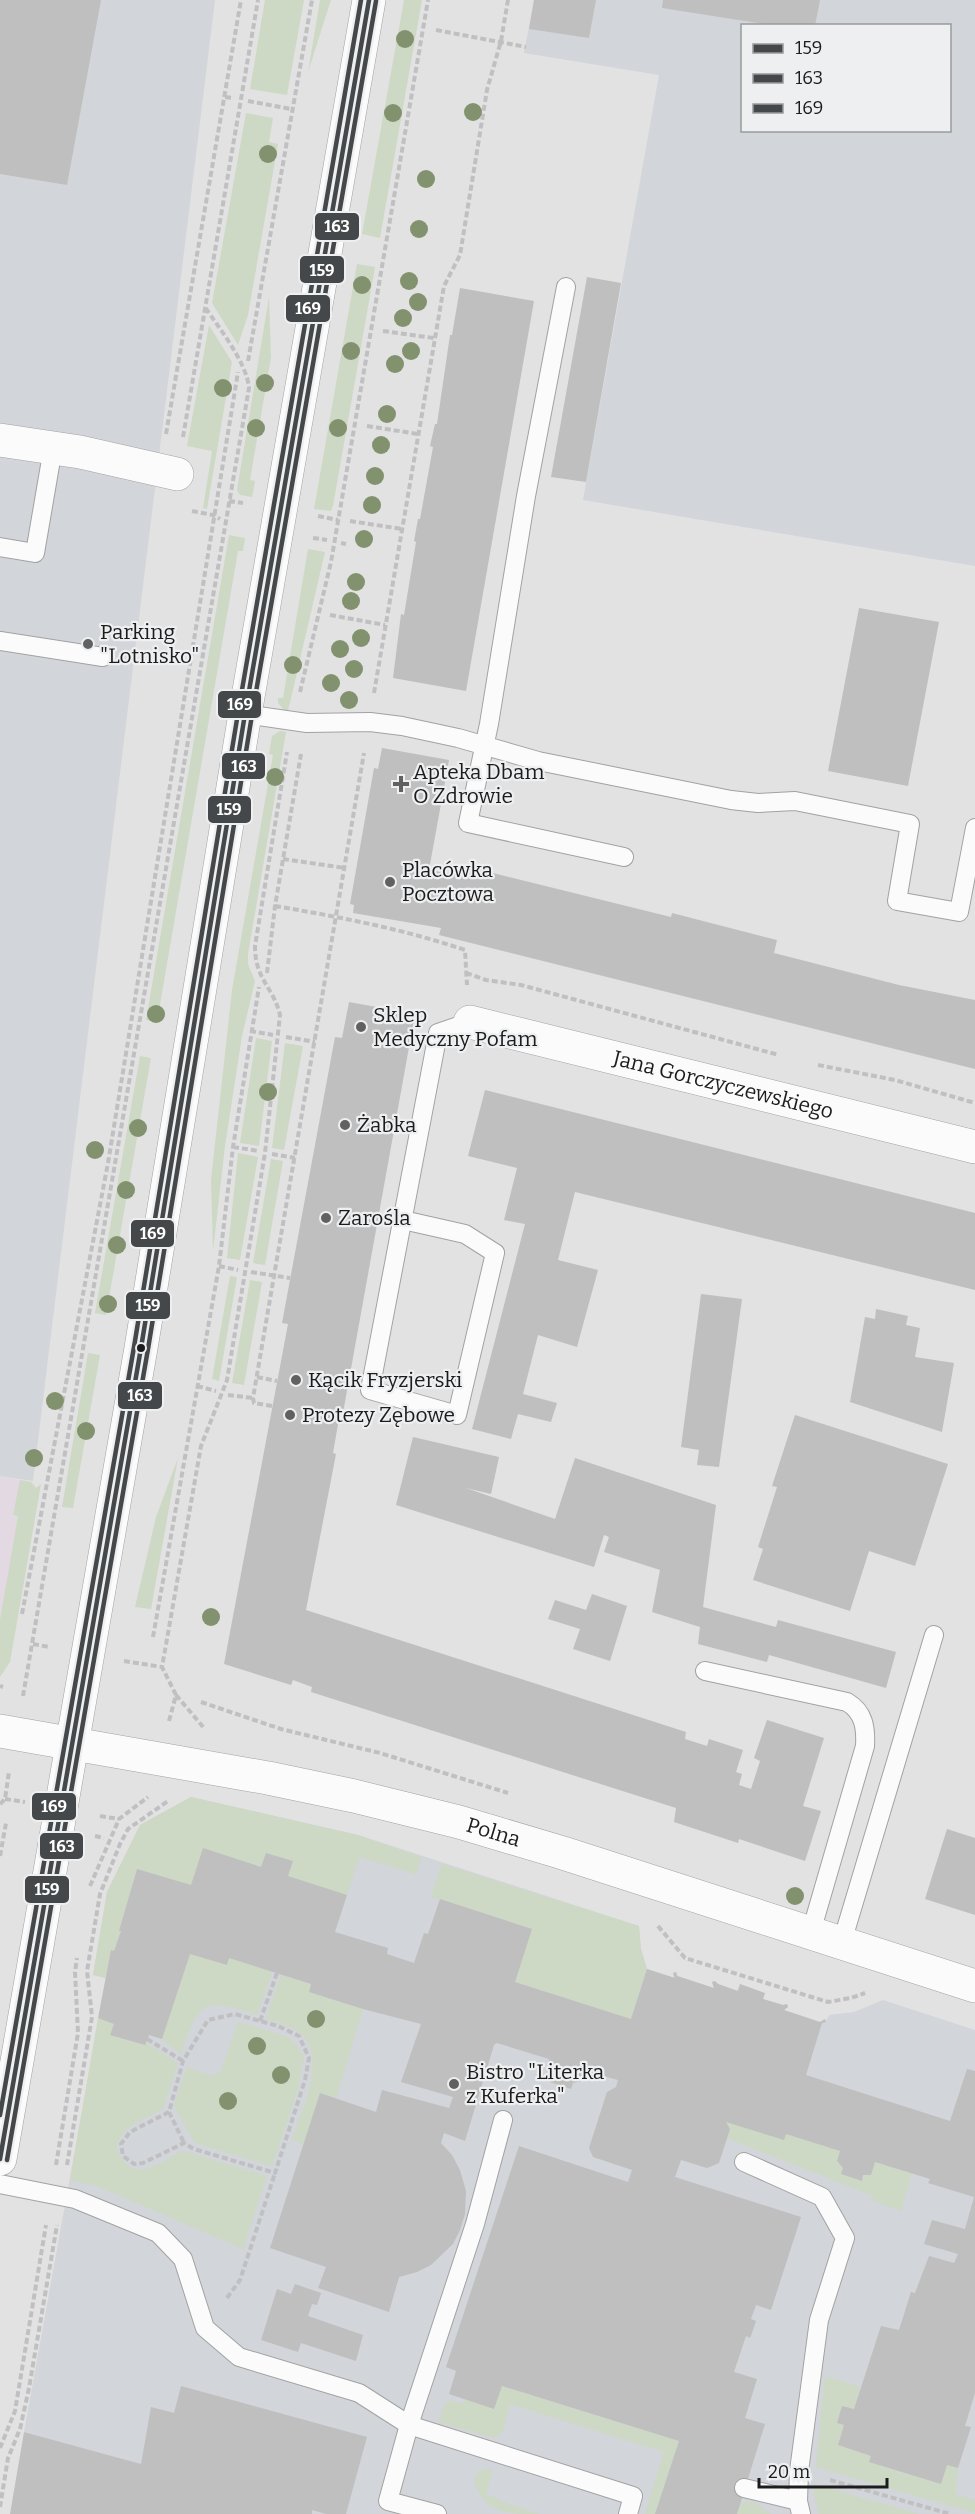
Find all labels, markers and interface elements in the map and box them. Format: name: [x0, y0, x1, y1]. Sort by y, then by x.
legend: [741, 24, 951, 132]
text: 159: [795, 37, 822, 59]
text: 163: [795, 67, 823, 89]
text: 169: [795, 97, 823, 119]
line badge: 163: [314, 212, 360, 241]
text: 163: [324, 217, 350, 236]
line badge: 159: [299, 255, 345, 284]
text: 159: [310, 261, 334, 280]
line badge: 169: [285, 294, 331, 323]
text: 169: [295, 299, 321, 318]
place label: Parking "Lotnisko": [100, 619, 199, 669]
marker: Parking "Lotnisko": [81, 637, 95, 651]
line badge: 169: [217, 690, 262, 719]
text: 169: [227, 695, 253, 714]
line badge: 163: [221, 752, 266, 780]
text: 163: [231, 757, 257, 776]
place label: Apteka Dbam O Zdrowie: [413, 759, 544, 809]
marker: Apteka Dbam O Zdrowie: [394, 777, 408, 791]
line badge: 159: [207, 795, 252, 824]
text: 159: [217, 800, 241, 819]
place label: Placówka Pocztowa: [402, 857, 494, 907]
marker: Placówka Pocztowa: [383, 875, 397, 889]
place label: Sklep Medyczny Pofam: [373, 1002, 537, 1052]
marker: Sklep Medyczny Pofam: [354, 1020, 368, 1034]
street label: Jana Gorczyczewskiego: [610, 1045, 836, 1124]
place label: Żabka: [357, 1112, 417, 1138]
marker: Żabka: [338, 1118, 352, 1132]
place label: Zarośla: [338, 1205, 411, 1231]
marker: Zarośla: [319, 1211, 333, 1225]
line badge: 169: [130, 1219, 175, 1248]
text: 169: [140, 1224, 166, 1243]
line badge: 159: [125, 1291, 171, 1320]
text: 159: [136, 1296, 160, 1315]
unlabelled marker: [135, 1342, 147, 1354]
place label: Kącik Fryzjerski: [308, 1367, 462, 1393]
marker: Kącik Fryzjerski: [289, 1373, 303, 1387]
line badge: 163: [117, 1381, 163, 1410]
text: 163: [127, 1386, 153, 1405]
place label: Protezy Zębowe: [302, 1402, 455, 1428]
marker: Protezy Zębowe: [283, 1408, 297, 1422]
line badge: 169: [31, 1792, 77, 1821]
text: 169: [41, 1797, 67, 1816]
street label: Polna: [463, 1812, 524, 1853]
line badge: 163: [39, 1832, 84, 1860]
text: 163: [49, 1837, 75, 1856]
line badge: 159: [24, 1875, 70, 1904]
text: 159: [35, 1880, 59, 1899]
place label: Bistro "Literka z Kuferka": [466, 2059, 605, 2109]
marker: Bistro "Literka z Kuferka": [447, 2077, 461, 2091]
scale bar: [759, 2451, 886, 2489]
text: 20 m: [768, 2461, 810, 2483]

